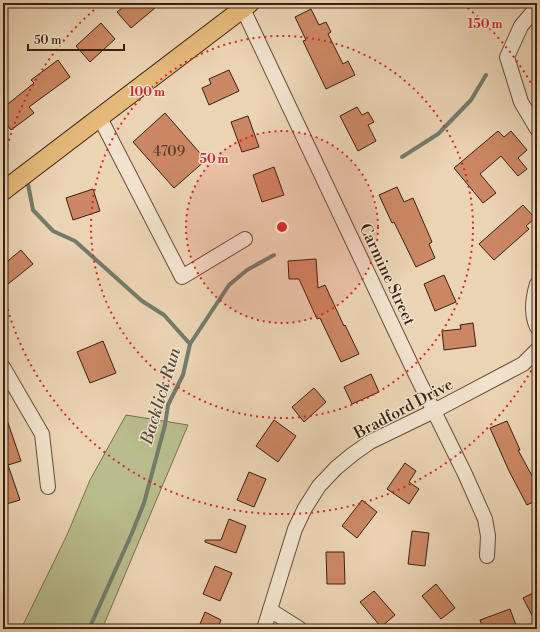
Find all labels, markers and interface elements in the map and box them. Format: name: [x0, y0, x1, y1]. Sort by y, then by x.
text: 150 m: [468, 17, 502, 32]
scale bar: [28, 26, 124, 52]
text: 50 m: [34, 33, 62, 48]
text: 100 m: [129, 85, 165, 100]
house number: 4709: [153, 143, 185, 161]
text: 50 m: [199, 152, 229, 167]
centre of rings: [275, 220, 289, 234]
street label: Carmine Street: [355, 220, 420, 329]
water label: Backlick Run: [136, 345, 186, 448]
street label: Bradford Drive: [349, 374, 457, 444]

